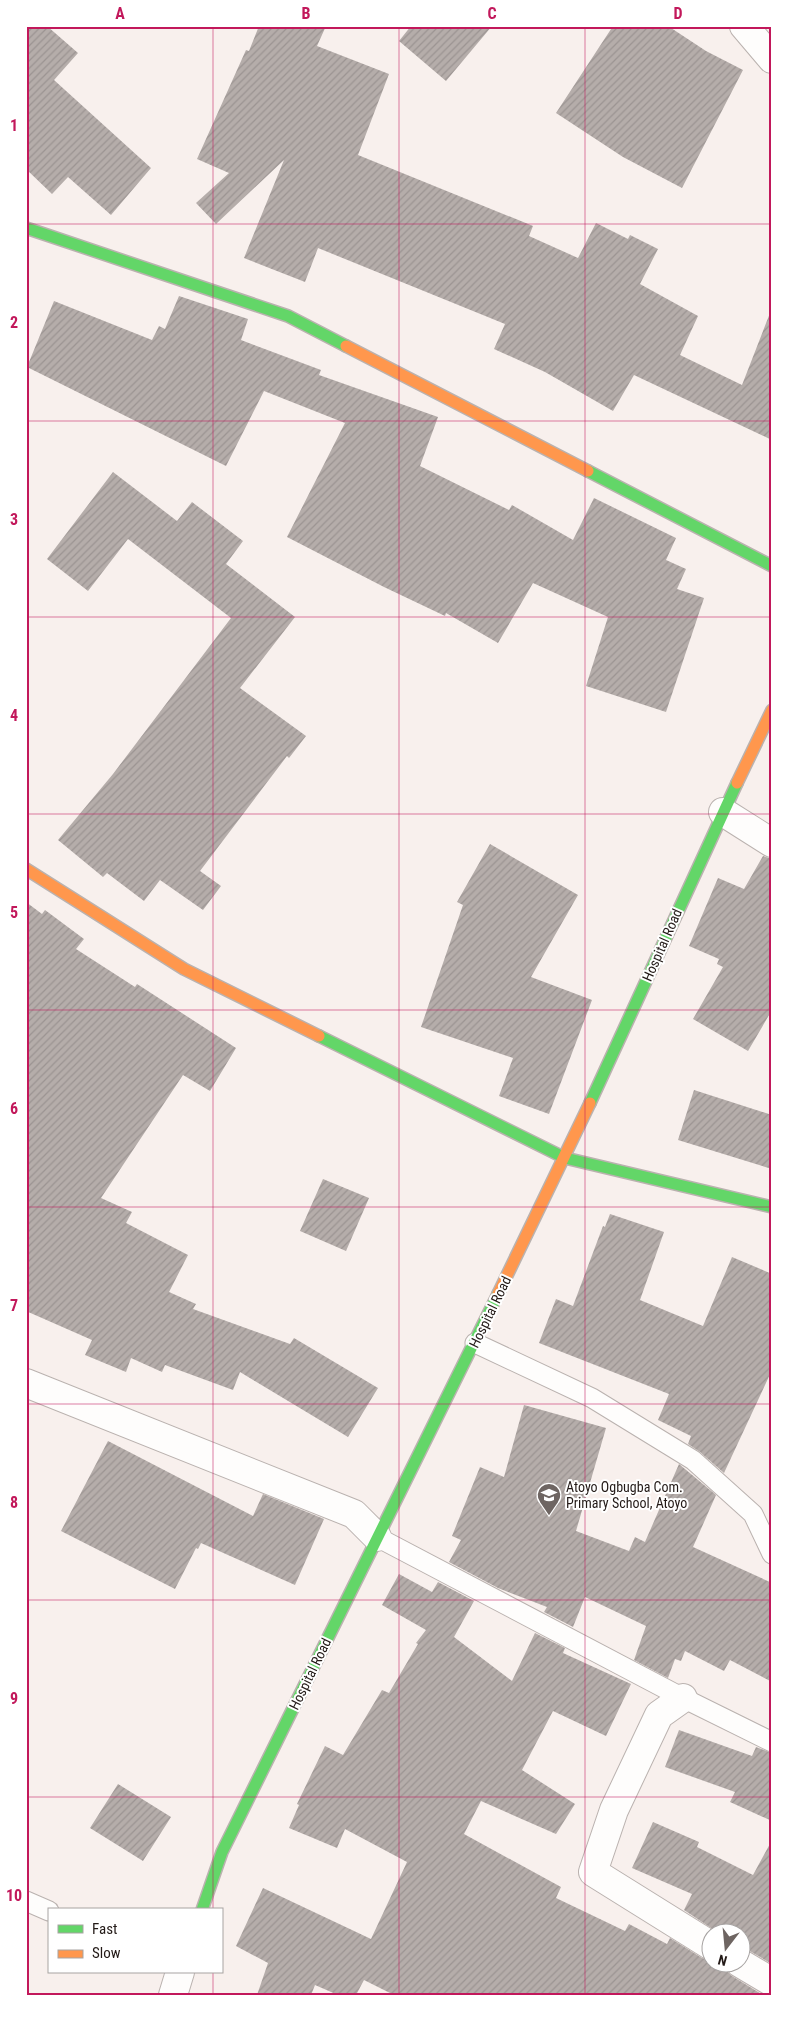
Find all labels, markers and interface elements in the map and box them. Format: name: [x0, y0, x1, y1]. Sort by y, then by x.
text: A: [115, 4, 125, 23]
text: B: [302, 4, 311, 23]
text: C: [487, 4, 497, 23]
text: D: [673, 4, 683, 23]
text: 1: [10, 116, 18, 135]
text: 2: [10, 313, 18, 332]
text: 3: [10, 510, 18, 529]
text: 4: [10, 706, 18, 725]
text: 5: [10, 903, 18, 922]
street label: Hospital Road: [639, 906, 685, 984]
text: 6: [10, 1099, 18, 1118]
street label: Hospital Road: [466, 1274, 514, 1350]
text: 7: [10, 1296, 18, 1315]
place label: Atoyo Ogbugba Com. Primary School, Atoyo: [566, 1479, 687, 1511]
school or university icon: Atoyo Ogbugba Com. Primary School, Atoyo: [536, 1482, 562, 1516]
text: 8: [10, 1493, 18, 1512]
street label: Hospital Road: [286, 1636, 334, 1712]
text: 9: [10, 1689, 18, 1708]
text: 10: [6, 1886, 22, 1905]
legend: [48, 1908, 222, 1974]
text: Fast: [92, 1920, 117, 1938]
north arrow: [700, 1924, 750, 1974]
text: Slow: [92, 1944, 121, 1962]
text: N: [716, 1952, 729, 1969]

